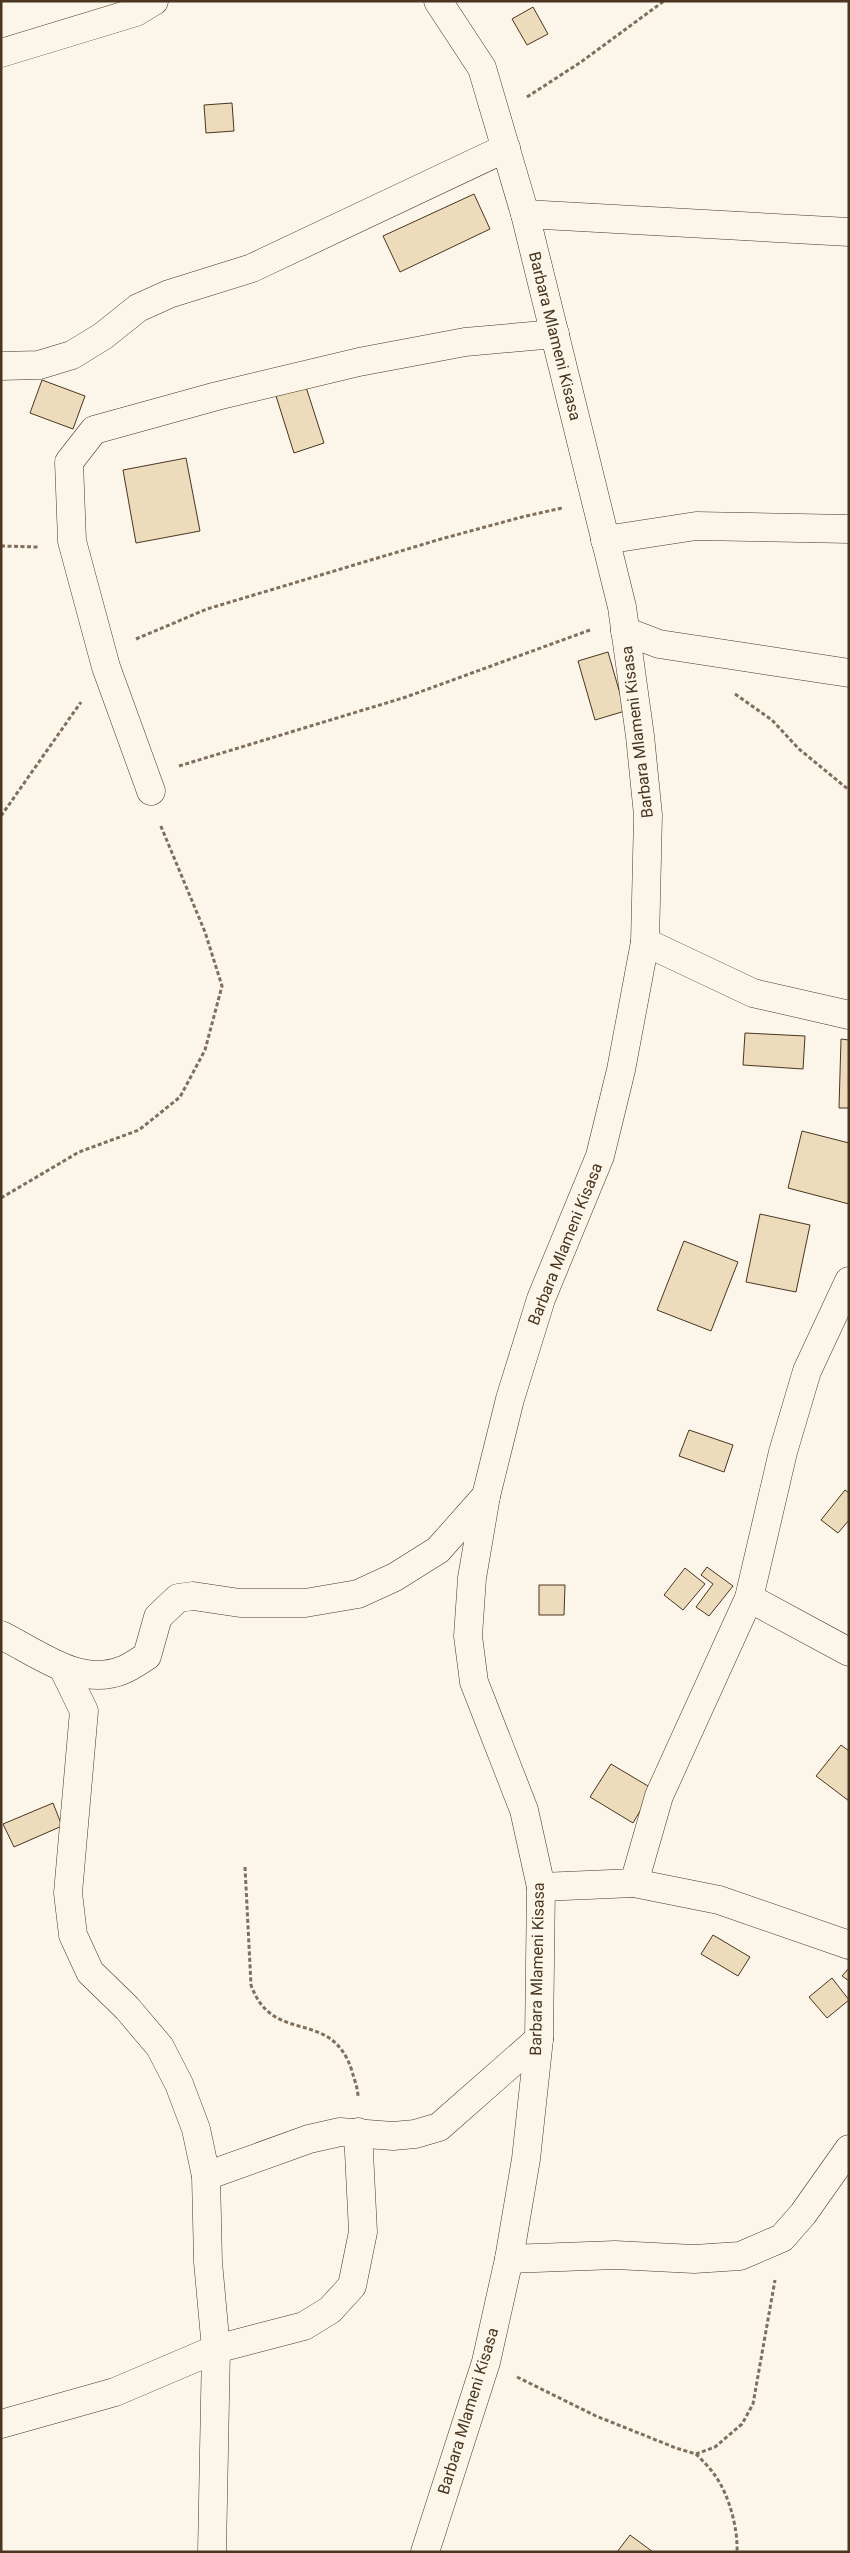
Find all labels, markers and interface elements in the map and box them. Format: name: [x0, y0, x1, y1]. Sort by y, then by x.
street label: Barbara Mlameni Kisasa: [525, 250, 585, 422]
street label: Barbara Mlameni Kisasa: [617, 645, 657, 819]
street label: Barbara Mlameni Kisasa: [524, 1160, 606, 1328]
street label: Barbara Mlameni Kisasa: [526, 1882, 548, 2056]
street label: Barbara Mlameni Kisasa: [434, 2325, 502, 2497]

